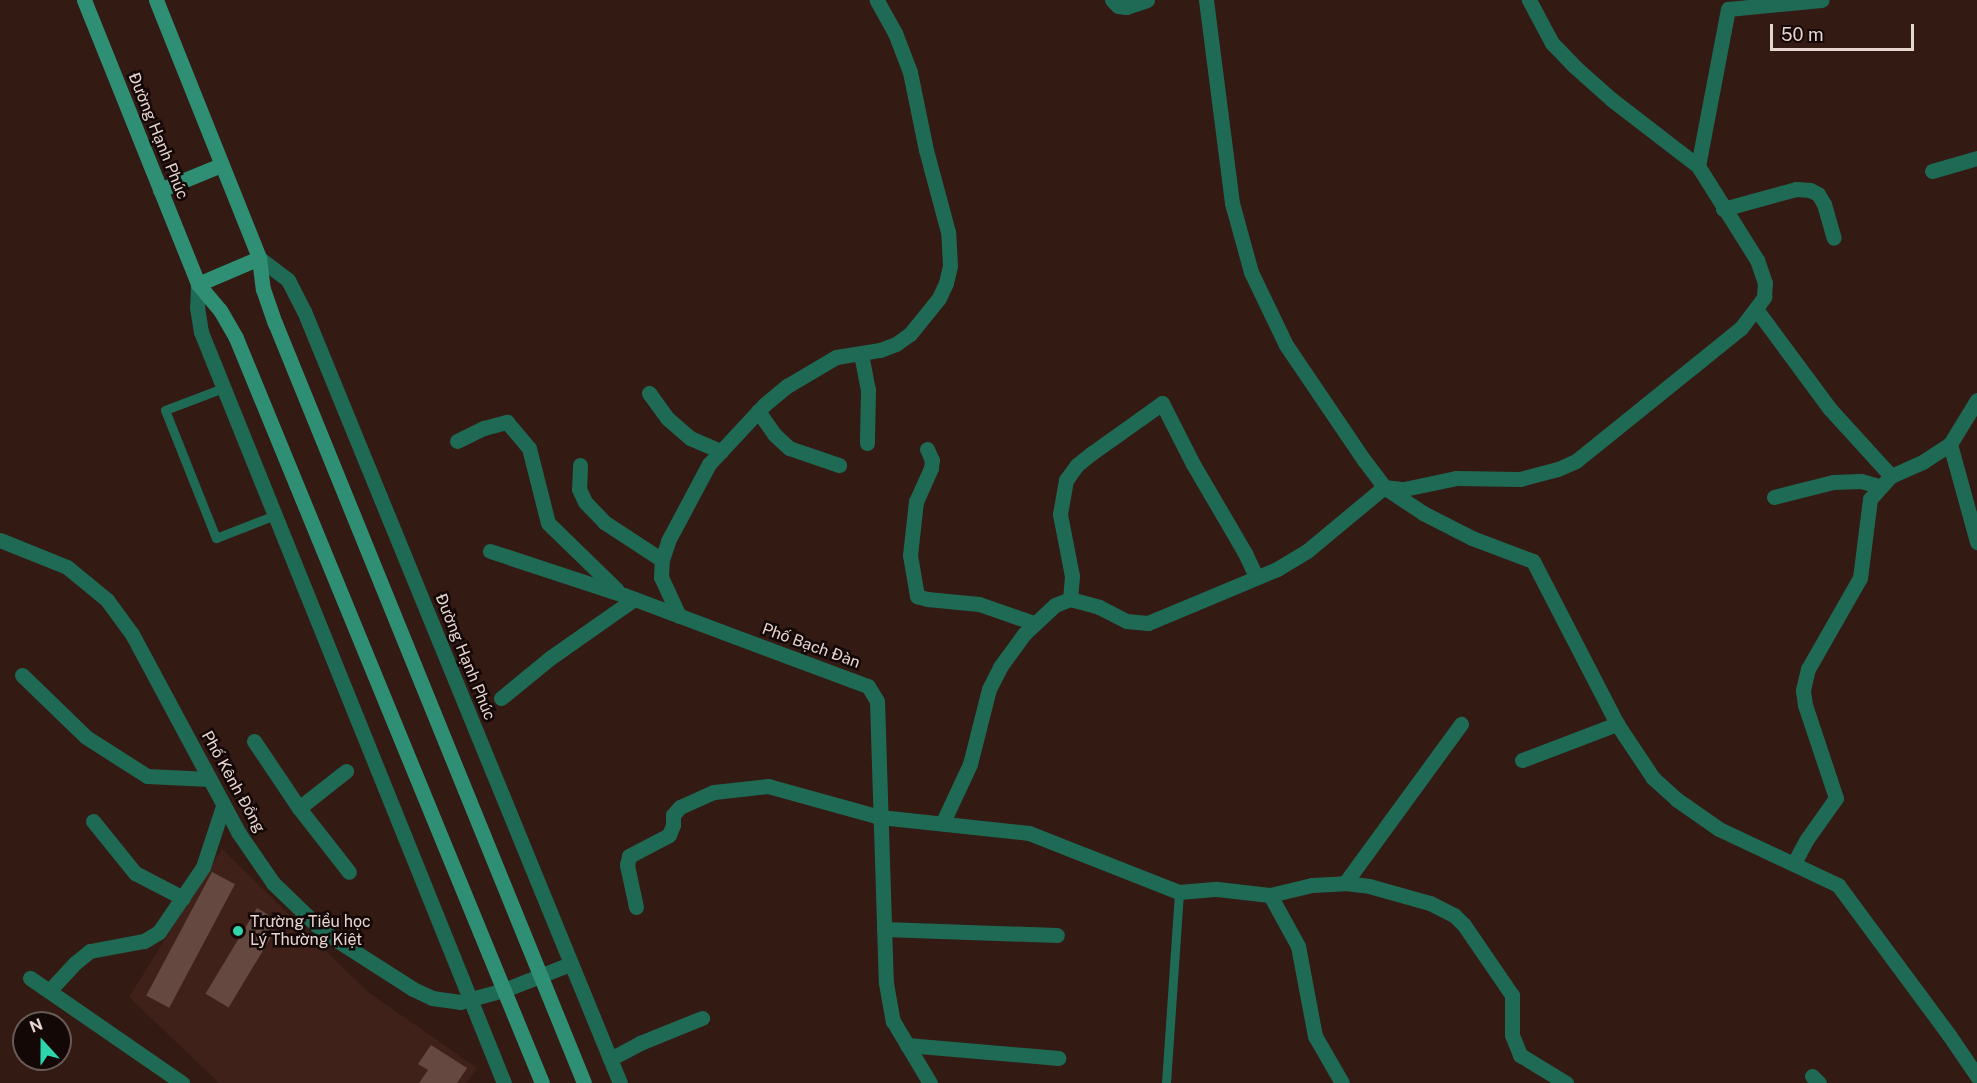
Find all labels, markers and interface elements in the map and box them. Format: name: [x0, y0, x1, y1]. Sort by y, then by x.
scale bar: [1773, 12, 1917, 50]
text: 50 m: [1781, 24, 1824, 45]
street label: Đường Hạnh Phúc: [124, 70, 192, 202]
street label: Đường Hạnh Phúc: [431, 591, 499, 723]
street label: Phố Bạch Đàn: [759, 619, 863, 673]
street label: Phố Kênh Đồng: [197, 728, 269, 836]
place label: Trường Tiểu học Lý Thường Kiệt: [250, 912, 371, 950]
marker: Trường Tiểu học Lý Thường Kiệt: [231, 924, 245, 938]
north arrow: [12, 1011, 72, 1071]
text: N: [27, 1014, 45, 1037]

